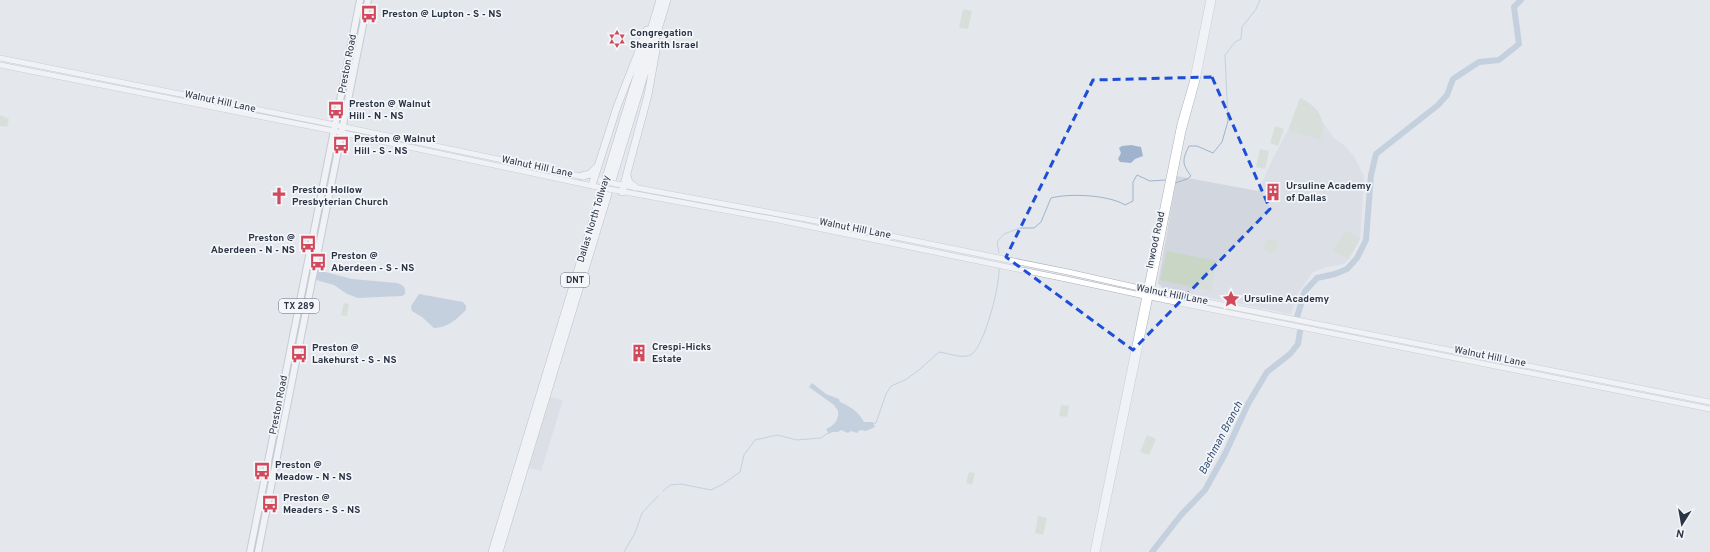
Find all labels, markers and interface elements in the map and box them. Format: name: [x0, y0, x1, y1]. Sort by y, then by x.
bus stop icon: Preston @ Lupton - S - NS: [359, 4, 379, 24]
place label: Preston @ Lupton - S - NS: [382, 8, 502, 21]
place label: Congregation Shearith Israel: [630, 27, 698, 52]
synagogue icon: Congregation Shearith Israel: [607, 29, 627, 49]
street label: Preston Road: [336, 33, 360, 95]
street label: Walnut Hill Lane: [183, 88, 257, 116]
place label: Preston @ Walnut Hill - N - NS: [349, 98, 431, 123]
bus stop icon: Preston @ Walnut Hill - N - NS: [326, 100, 346, 120]
place label: Preston @ Walnut Hill - S - NS: [354, 133, 436, 158]
bus stop icon: Preston @ Walnut Hill - S - NS: [331, 135, 351, 155]
street label: Walnut Hill Lane: [500, 153, 574, 181]
street label: Dallas North Tollway: [575, 174, 613, 264]
place label: Ursuline Academy of Dallas: [1286, 180, 1371, 205]
building icon: Ursuline Academy of Dallas: [1263, 182, 1283, 202]
place label: Preston Hollow Presbyterian Church: [292, 184, 388, 209]
church icon: Preston Hollow Presbyterian Church: [269, 186, 289, 206]
street label: Inwood Road: [1144, 210, 1168, 270]
street label: Walnut Hill Lane: [818, 216, 892, 242]
place label: Preston @ Aberdeen - N - NS: [211, 232, 295, 257]
bus stop icon: Preston @ Aberdeen - N - NS: [298, 234, 318, 254]
place label: Preston @ Aberdeen - S - NS: [331, 250, 414, 275]
bus stop icon: Preston @ Aberdeen - S - NS: [308, 252, 328, 272]
road number: DNT: [561, 273, 589, 287]
street label: Walnut Hill Lane: [1135, 282, 1209, 308]
place icon: Ursuline Academy: [1221, 289, 1241, 309]
place label: Ursuline Academy: [1244, 293, 1329, 306]
road number: TX 289: [279, 299, 319, 313]
place label: Crespi-Hicks Estate: [652, 341, 711, 366]
place label: Preston @ Lakehurst - S - NS: [312, 342, 397, 367]
building icon: Crespi-Hicks Estate: [629, 343, 649, 363]
bus stop icon: Preston @ Lakehurst - S - NS: [289, 344, 309, 364]
street label: Walnut Hill Lane: [1453, 344, 1527, 370]
street label: Preston Road: [267, 374, 291, 436]
water label: Bachman Branch: [1196, 399, 1246, 477]
place label: Preston @ Meadow - N - NS: [275, 459, 352, 484]
bus stop icon: Preston @ Meadow - N - NS: [252, 461, 272, 481]
place label: Preston @ Meaders - S - NS: [283, 492, 360, 517]
bus stop icon: Preston @ Meaders - S - NS: [260, 494, 280, 514]
north arrow: [1662, 504, 1702, 544]
text: N: [1675, 525, 1685, 540]

